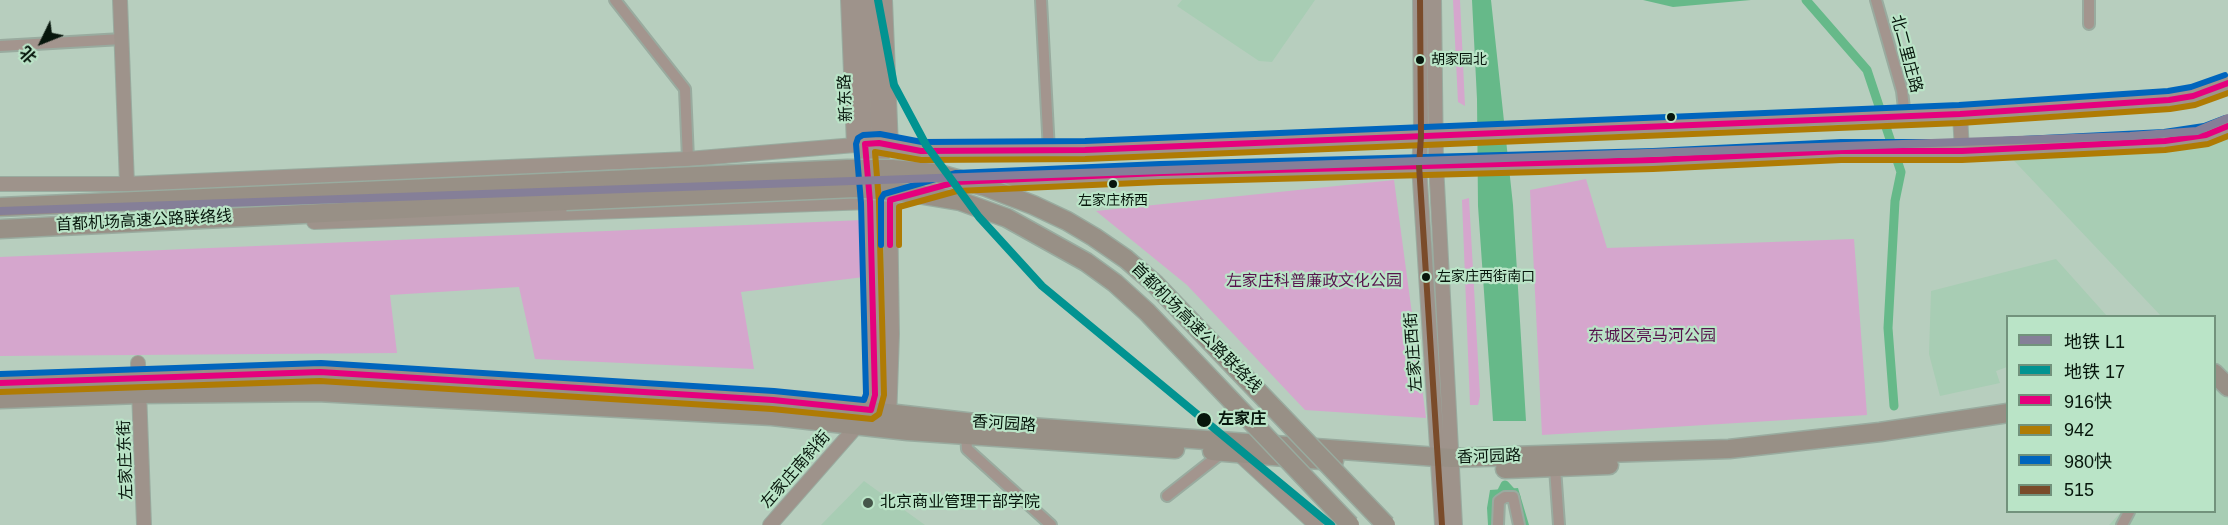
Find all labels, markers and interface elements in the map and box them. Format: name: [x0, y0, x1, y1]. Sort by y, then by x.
north arrow: [12, 12, 72, 72]
street label: 北二里庄路: [1886, 13, 1926, 95]
text: 北: [17, 43, 40, 66]
place label: 胡家园北: [1431, 52, 1487, 68]
marker: 胡家园北: [1414, 54, 1426, 66]
street label: 新东路: [836, 74, 856, 122]
unlabelled marker: [1665, 111, 1677, 123]
marker: 左家庄桥西: [1107, 178, 1119, 190]
place label: 左家庄桥西: [1078, 193, 1148, 209]
street label: 首都机场高速公路联络线: [56, 207, 232, 235]
street label: 首都机场高速公路联络线: [1127, 259, 1265, 397]
place label: 左家庄西街南口: [1437, 269, 1535, 285]
marker: 左家庄西街南口: [1420, 271, 1432, 283]
park label: 左家庄科普廉政文化公园: [1226, 272, 1402, 292]
street label: 左家庄西街: [1402, 311, 1426, 393]
legend: [2006, 315, 2216, 513]
park label: 东城区亮马河公园: [1588, 327, 1716, 347]
text: 地铁 L1: [2064, 332, 2125, 352]
text: 地铁 17: [2064, 362, 2125, 382]
text: 916快: [2064, 392, 2112, 412]
place label: 左家庄: [1218, 410, 1266, 430]
marker: 左家庄: [1195, 411, 1213, 429]
street label: 香河园路: [971, 412, 1037, 436]
street label: 左家庄东街: [115, 420, 137, 500]
text: 942: [2064, 420, 2094, 440]
street label: 左家庄南斜街: [757, 427, 835, 513]
street label: 香河园路: [1457, 446, 1521, 468]
text: 980快: [2064, 452, 2112, 472]
text: 515: [2064, 480, 2094, 500]
place label: 北京商业管理干部学院: [880, 493, 1040, 513]
marker: 北京商业管理干部学院: [861, 496, 875, 510]

